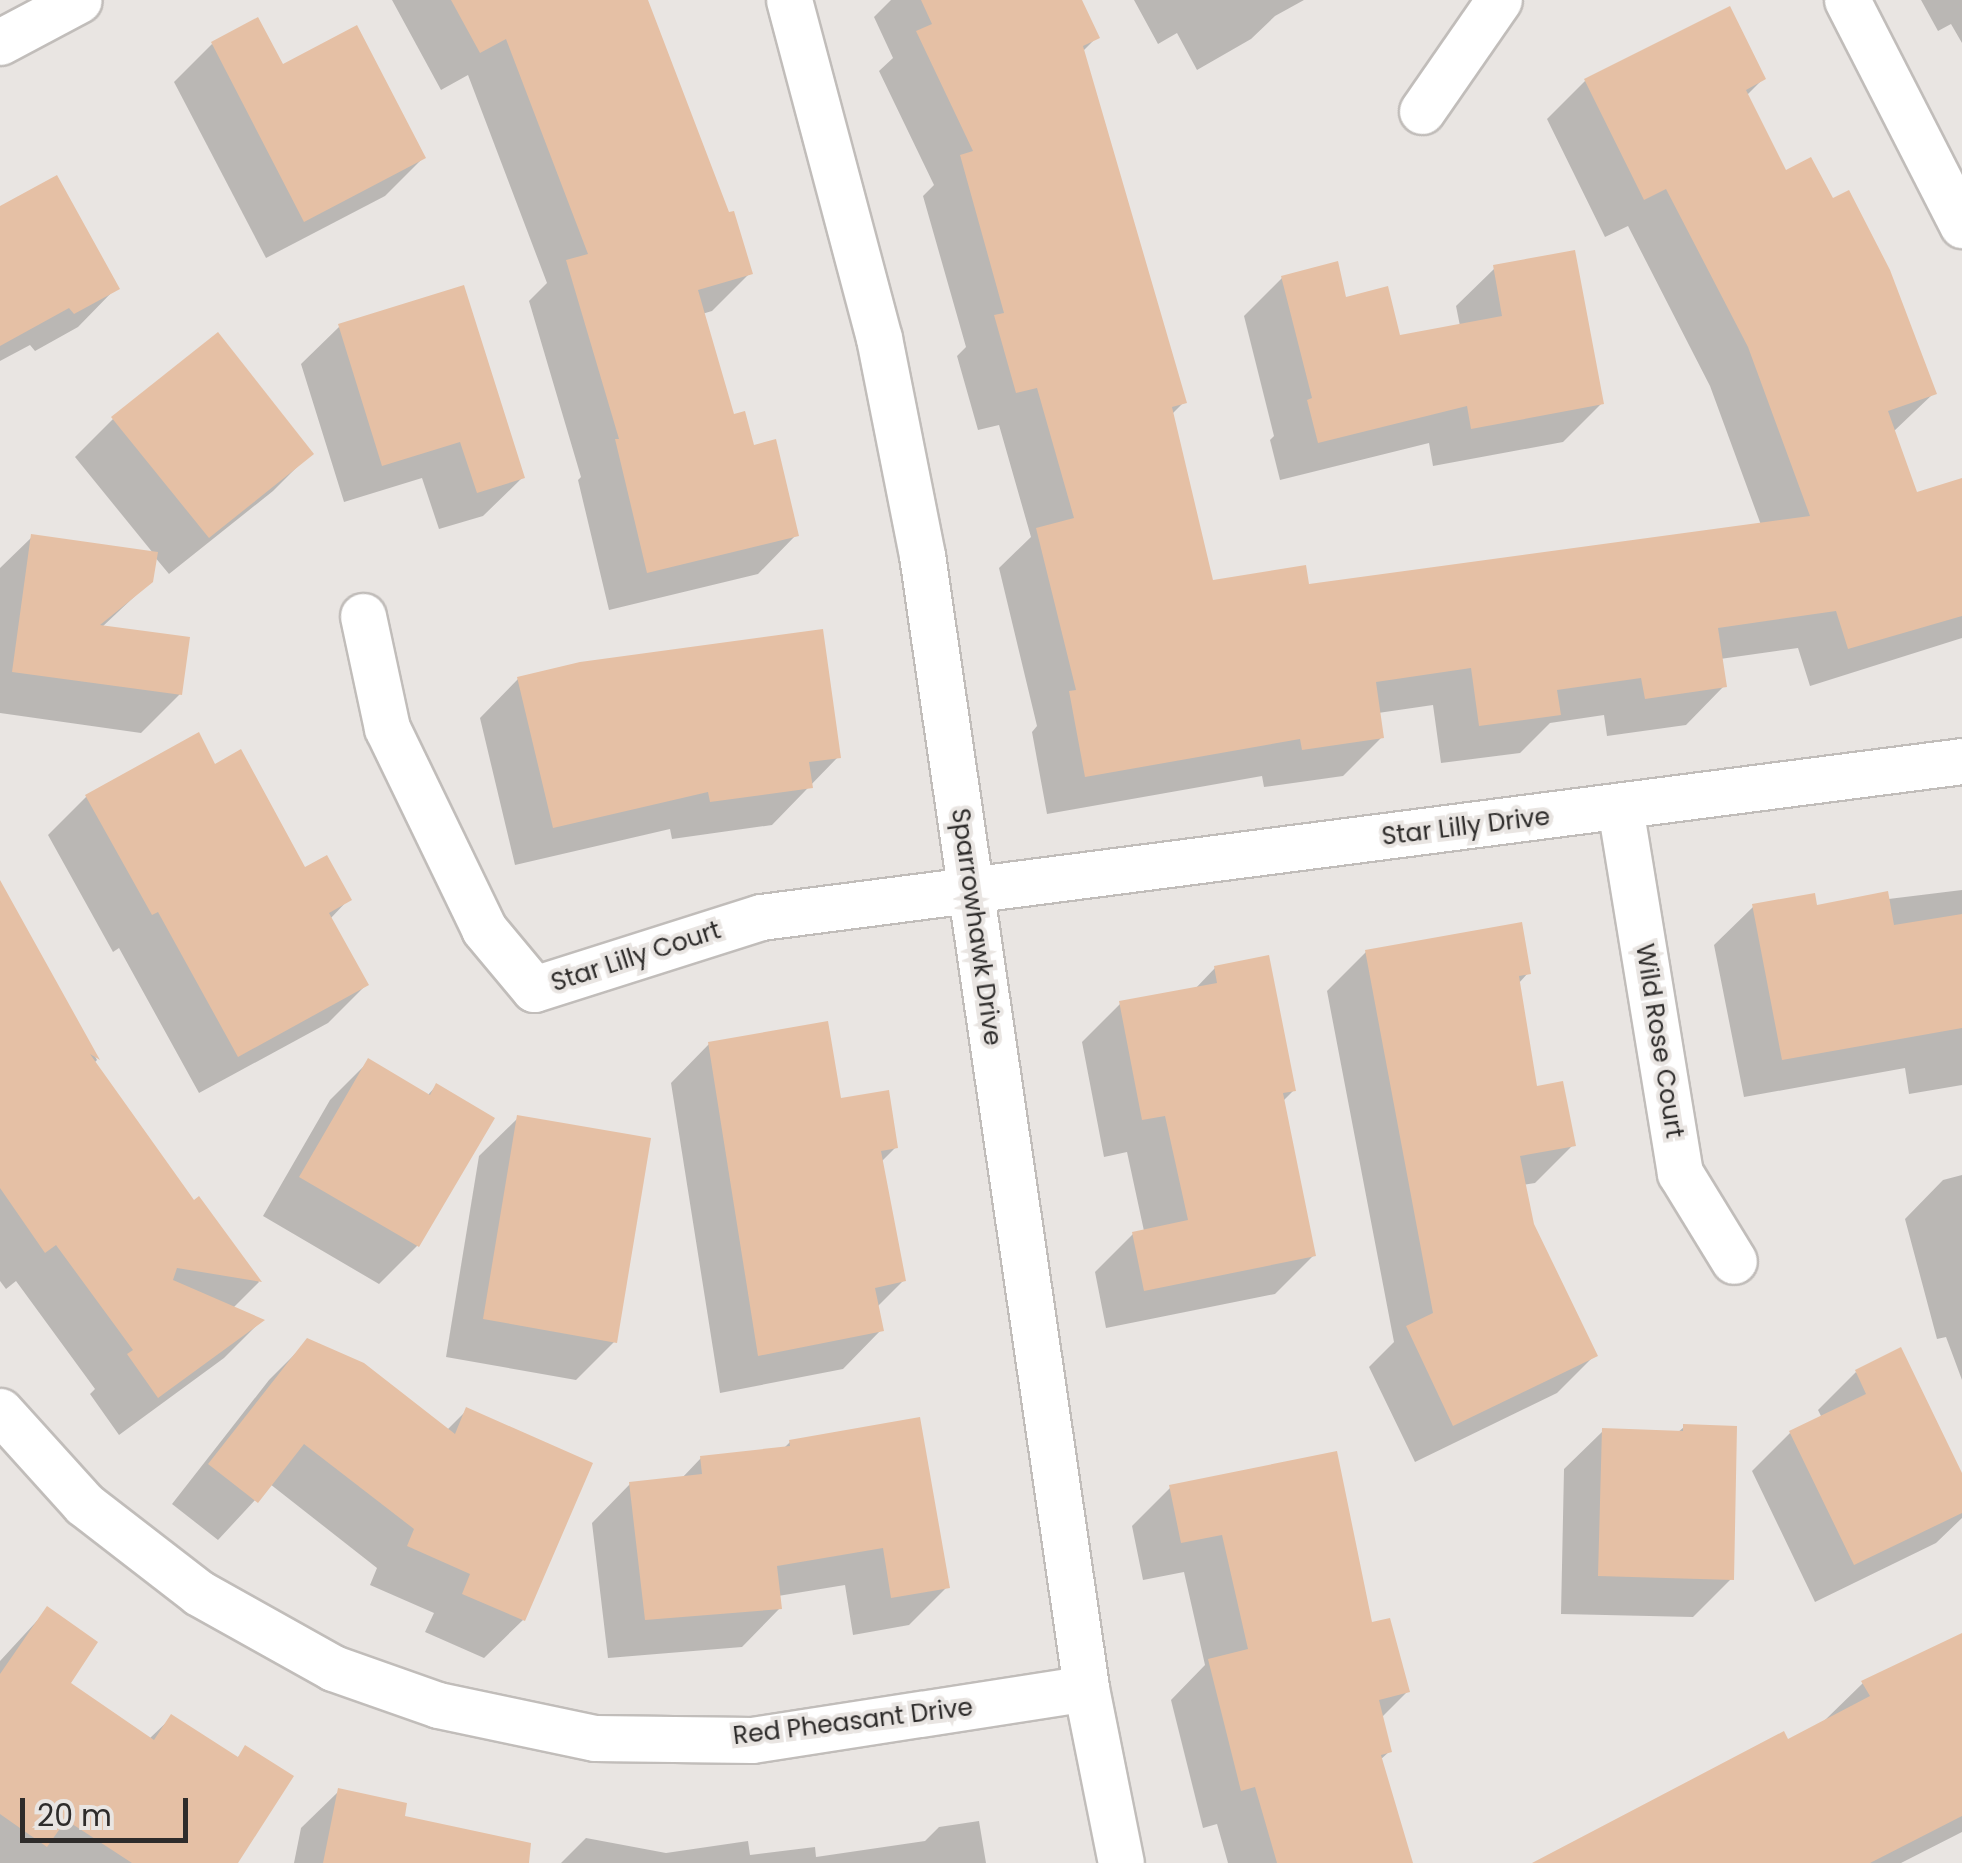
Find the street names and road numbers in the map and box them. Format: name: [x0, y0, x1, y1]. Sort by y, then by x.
street label: Star Lilly Drive: [1380, 802, 1552, 852]
street label: Sparrowhawk Drive: [944, 806, 1008, 1048]
street label: Star Lilly Court: [547, 915, 725, 999]
street label: Wild Rose Court: [1629, 942, 1689, 1140]
street label: Red Pheasant Drive: [731, 1692, 975, 1752]

